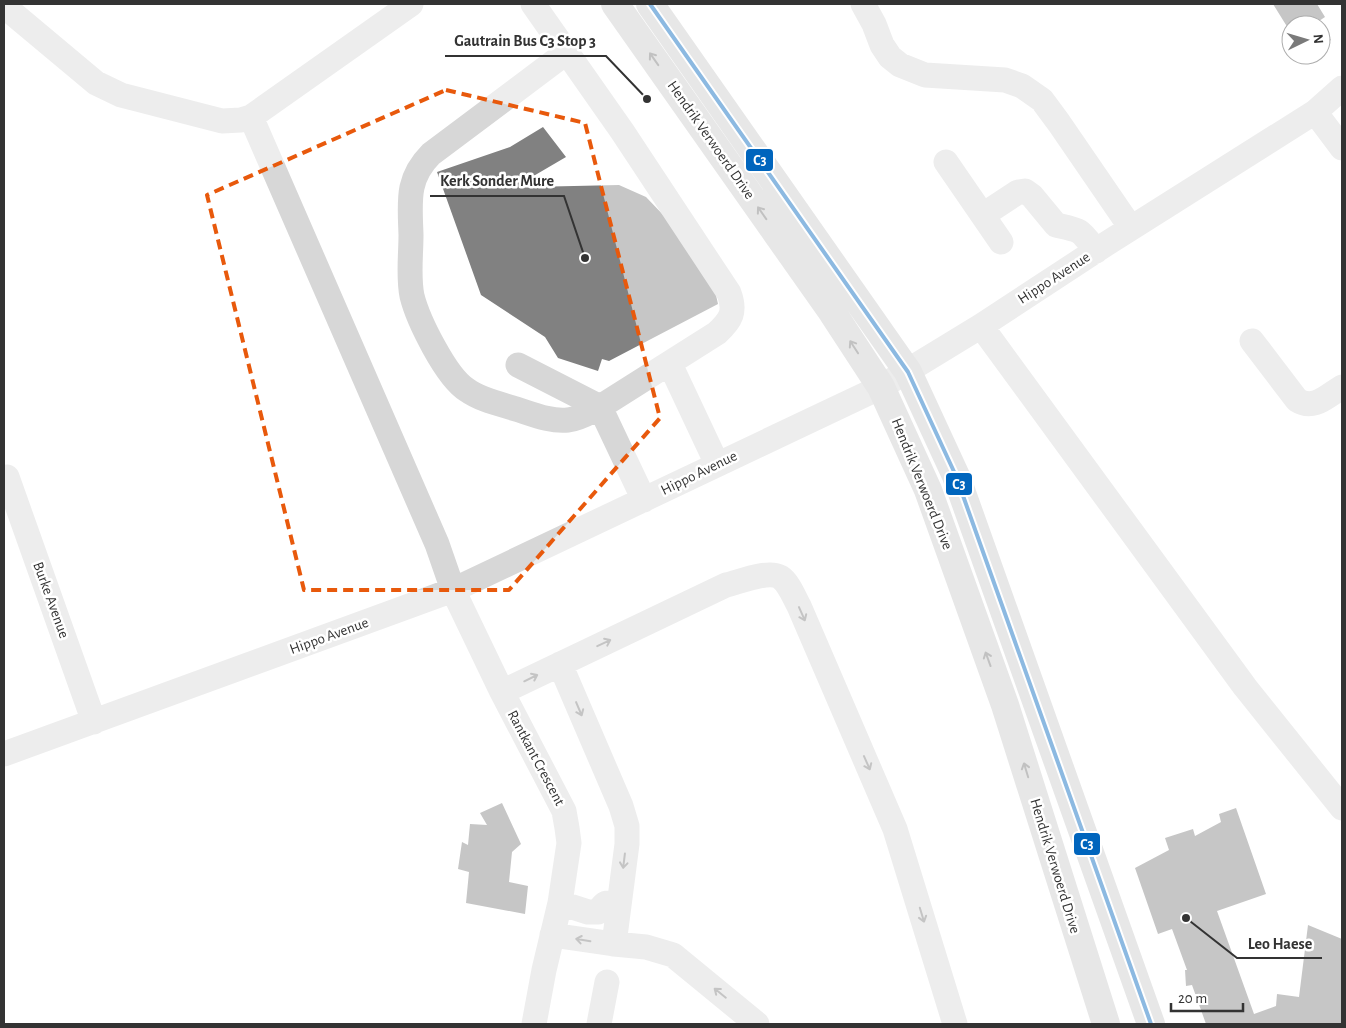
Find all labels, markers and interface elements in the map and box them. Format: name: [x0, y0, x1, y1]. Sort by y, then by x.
north arrow: [1281, 15, 1331, 65]
callout: Gautrain Bus C3 Stop 3: [445, 25, 606, 56]
text: Gautrain Bus C3 Stop 3: [454, 33, 596, 49]
text: N: [1311, 33, 1325, 44]
one-way arrow: [649, 52, 659, 66]
street label: Hendrik Verwoerd Drive: [665, 78, 757, 202]
line badge: C3: [745, 148, 774, 172]
text: C3: [753, 154, 767, 168]
callout: Kerk Sonder Mure: [430, 165, 564, 196]
text: Kerk Sonder Mure: [440, 173, 554, 189]
one-way arrow: [757, 206, 767, 220]
street label: Hippo Avenue: [1015, 249, 1093, 307]
one-way arrow: [849, 340, 859, 354]
street label: Hendrik Verwoerd Drive: [889, 416, 955, 552]
street label: Hippo Avenue: [659, 448, 740, 498]
line badge: C3: [945, 472, 973, 496]
text: C3: [952, 478, 966, 492]
street label: Burke Avenue: [30, 560, 72, 640]
one-way arrow: [798, 606, 808, 621]
street label: Hippo Avenue: [288, 615, 371, 657]
one-way arrow: [596, 638, 611, 647]
one-way arrow: [983, 651, 993, 667]
one-way arrow: [523, 673, 538, 682]
one-way arrow: [575, 701, 584, 716]
street label: Rantkant Crescent: [505, 708, 568, 808]
one-way arrow: [863, 755, 873, 770]
one-way arrow: [1020, 763, 1030, 779]
street label: Hendrik Verwoerd Drive: [1027, 797, 1083, 935]
line badge: C3: [1073, 832, 1101, 856]
text: C3: [1080, 838, 1094, 852]
one-way arrow: [619, 853, 629, 869]
one-way arrow: [918, 907, 927, 923]
callout: Leo Haese: [1237, 927, 1322, 958]
one-way arrow: [575, 934, 591, 944]
text: Leo Haese: [1248, 936, 1313, 952]
scale bar: [1171, 980, 1244, 1012]
one-way arrow: [713, 988, 726, 999]
text: 20 m: [1178, 991, 1207, 1006]

